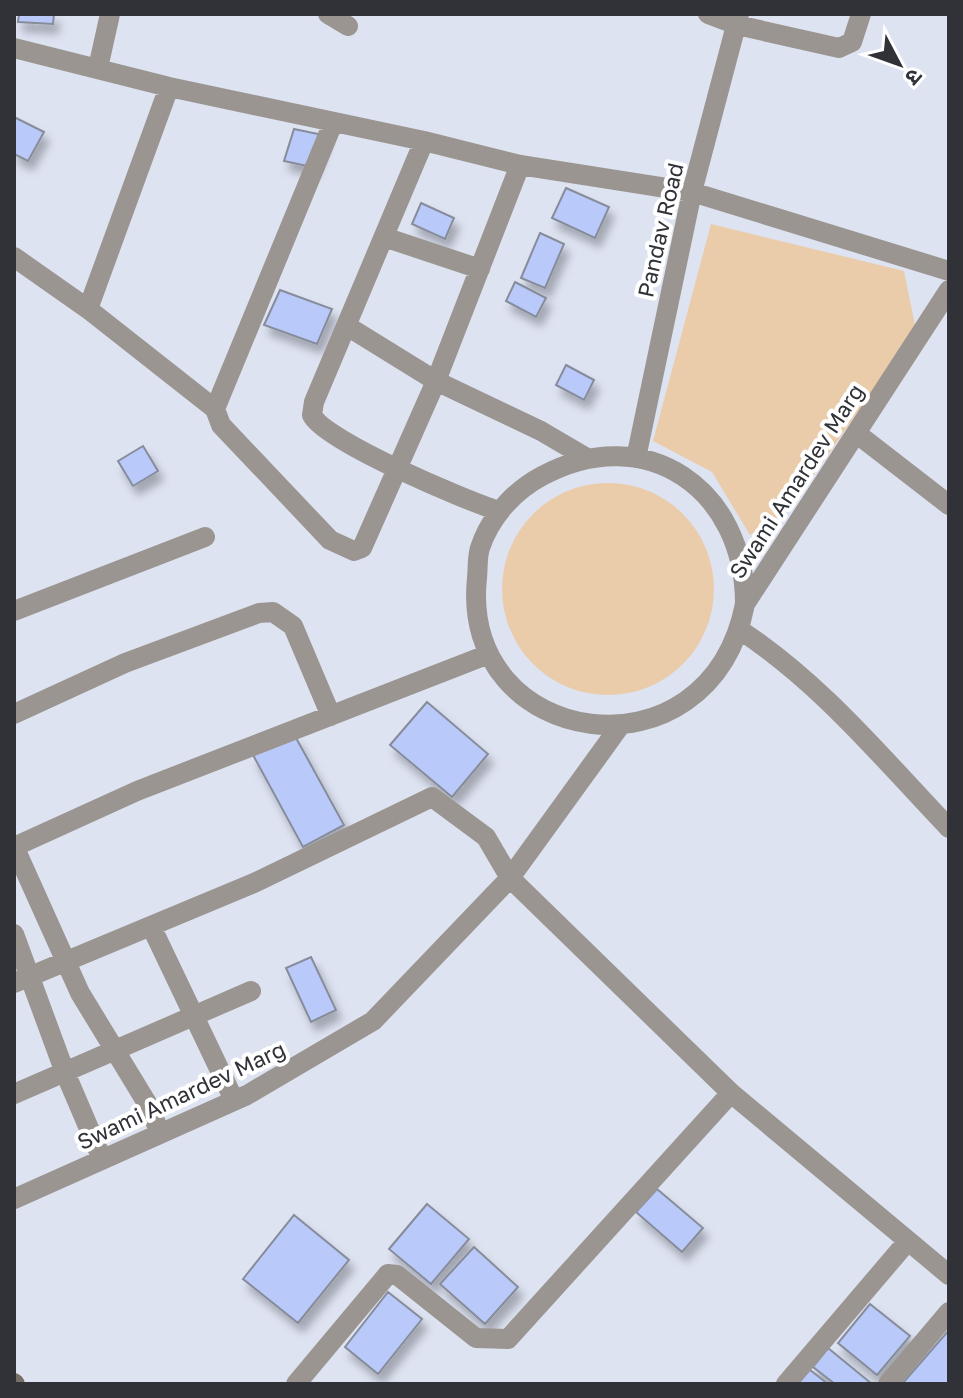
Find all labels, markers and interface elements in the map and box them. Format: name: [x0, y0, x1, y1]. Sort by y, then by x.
north arrow: [859, 24, 939, 104]
text: उ: [899, 64, 929, 92]
street label: Pandav Road: [631, 160, 689, 300]
street label: Swami Amardev Marg: [723, 379, 869, 583]
street label: Swami Amardev Marg: [73, 1035, 289, 1155]

